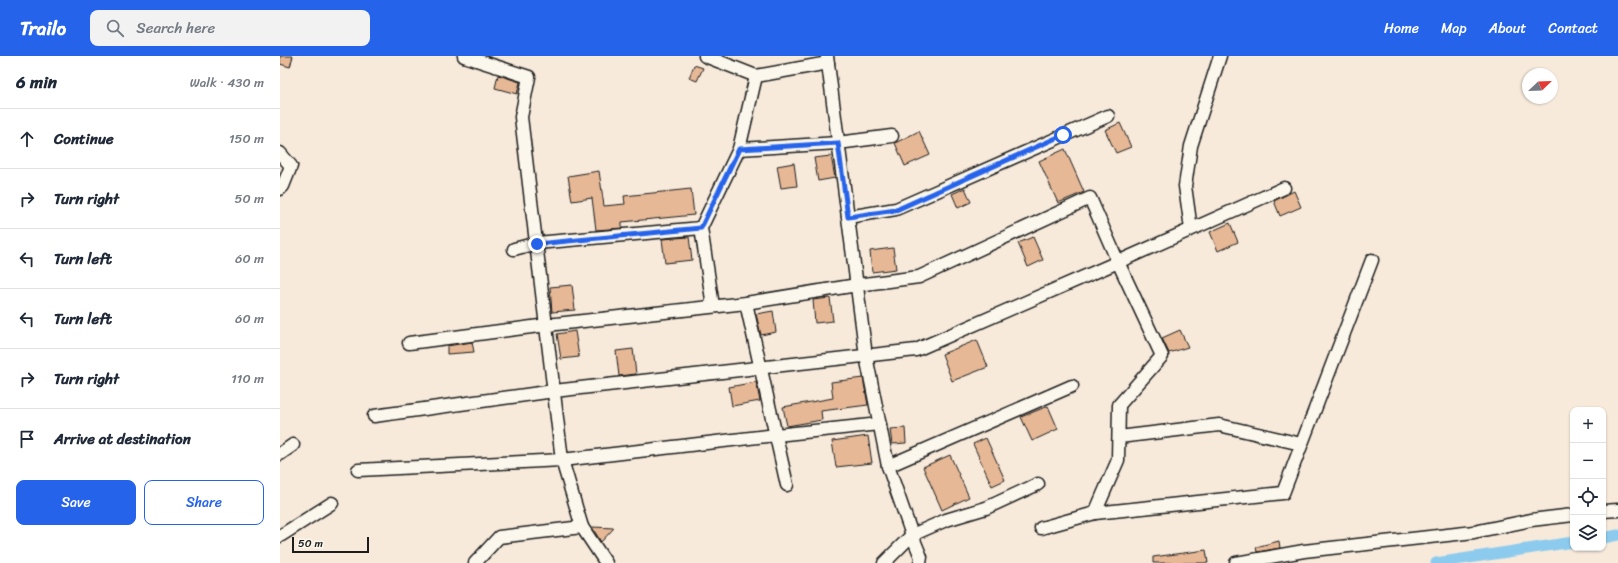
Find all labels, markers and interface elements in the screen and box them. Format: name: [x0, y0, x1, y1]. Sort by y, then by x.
search box: [90, 10, 370, 46]
text: Trailo: [20, 12, 66, 45]
text: Search here: [136, 15, 215, 41]
text: Home: [1384, 16, 1419, 41]
text: Map: [1441, 16, 1467, 41]
text: About: [1489, 16, 1526, 41]
text: Contact: [1548, 16, 1598, 41]
icon: search: [104, 17, 126, 39]
text: 6 min: [16, 67, 57, 97]
north arrow: [1522, 68, 1558, 104]
text: Walk · 430 m: [190, 71, 264, 94]
text: Continue: [54, 126, 114, 152]
route start: [1054, 126, 1072, 144]
text: 150 m: [229, 127, 264, 150]
icon: ahead: [16, 128, 38, 150]
text: Turn right: [54, 186, 119, 212]
text: 50 m: [234, 187, 264, 210]
icon: right: [16, 188, 38, 210]
route end: [528, 235, 546, 253]
text: Turn left: [54, 246, 112, 272]
text: 60 m: [235, 247, 264, 270]
icon: left: [16, 248, 38, 270]
text: Turn left: [54, 306, 112, 332]
text: 60 m: [235, 307, 264, 330]
icon: left: [16, 308, 38, 330]
text: Turn right: [54, 366, 119, 392]
text: 110 m: [231, 367, 264, 390]
icon: right: [16, 368, 38, 390]
map controls: [1570, 407, 1606, 551]
button: +: [1570, 407, 1606, 443]
text: Arrive at destination: [54, 426, 191, 452]
icon: arrive: [16, 428, 38, 450]
button: −: [1570, 443, 1606, 479]
button: locate: [1570, 479, 1606, 515]
button: Save: [16, 480, 136, 525]
button: Share: [144, 480, 264, 525]
button: layers: [1570, 515, 1606, 551]
text: 50 m: [298, 534, 323, 553]
scale bar: [292, 535, 369, 554]

